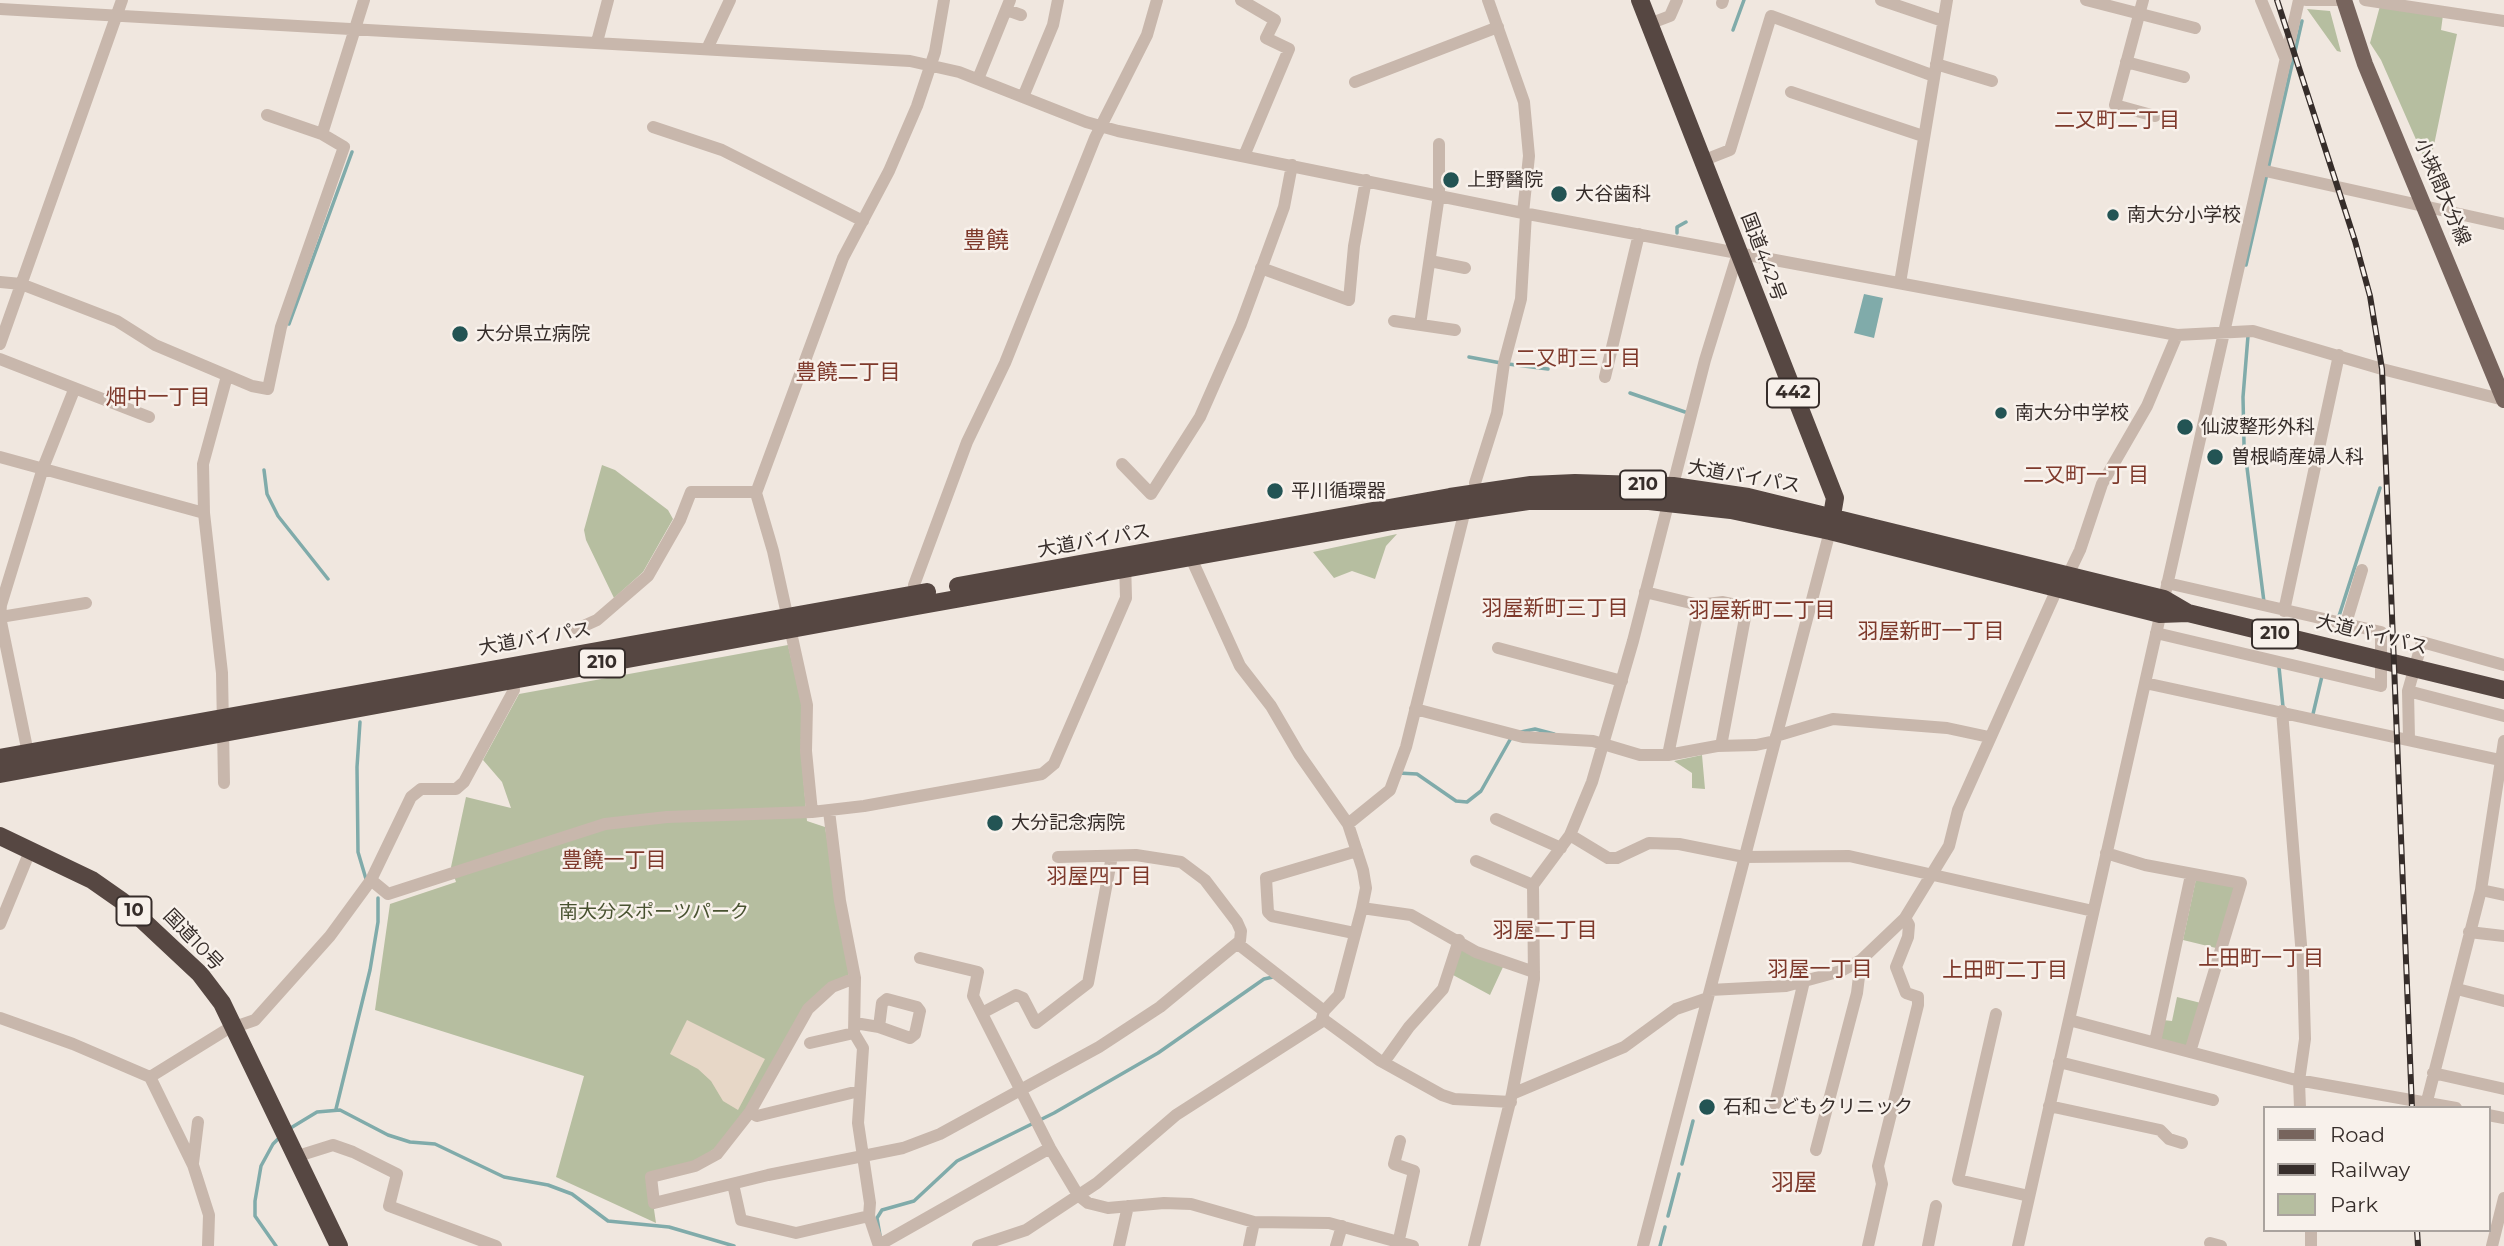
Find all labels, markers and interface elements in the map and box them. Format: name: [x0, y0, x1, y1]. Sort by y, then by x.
district label: 二又町二丁目: [2054, 108, 2180, 134]
street label: 小挾間大分線: [2409, 135, 2475, 249]
place label: 上野醫院: [1467, 169, 1543, 191]
marker: 上野醫院: [1441, 170, 1461, 190]
place label: 大谷歯科: [1575, 183, 1651, 205]
marker: 大谷歯科: [1549, 184, 1569, 204]
place label: 南大分小学校: [2127, 204, 2241, 226]
marker: 南大分小学校: [2105, 207, 2121, 223]
street label: 国道442号: [1736, 210, 1790, 304]
district label: 豊饒: [963, 227, 1009, 255]
place label: 大分県立病院: [476, 323, 590, 345]
marker: 大分県立病院: [450, 324, 470, 344]
district label: 二又町三丁目: [1515, 346, 1641, 372]
district label: 豊饒二丁目: [796, 360, 900, 386]
road number: 442: [1767, 379, 1819, 408]
district label: 畑中一丁目: [106, 385, 210, 411]
place label: 南大分中学校: [2015, 402, 2129, 424]
marker: 南大分中学校: [1993, 405, 2009, 421]
place label: 仙波整形外科: [2201, 416, 2315, 438]
marker: 仙波整形外科: [2175, 417, 2195, 437]
place label: 曽根崎産婦人科: [2231, 446, 2364, 468]
marker: 曽根崎産婦人科: [2205, 447, 2225, 467]
street label: 大道バイパス: [1686, 456, 1802, 498]
district label: 二又町一丁目: [2023, 463, 2149, 489]
road number: 210: [1620, 471, 1666, 500]
place label: 平川循環器: [1291, 480, 1386, 502]
marker: 平川循環器: [1265, 481, 1285, 501]
street label: 大道バイパス: [1036, 520, 1152, 562]
district label: 羽屋新町三丁目: [1482, 596, 1628, 622]
district label: 羽屋新町二丁目: [1689, 598, 1835, 624]
street label: 大道バイパス: [2314, 610, 2430, 660]
street label: 大道バイパス: [477, 618, 593, 660]
district label: 羽屋新町一丁目: [1858, 619, 2004, 645]
road number: 210: [2252, 620, 2298, 648]
road number: 210: [579, 648, 625, 678]
place label: 大分記念病院: [1011, 812, 1125, 834]
marker: 大分記念病院: [985, 813, 1005, 833]
district label: 豊饒一丁目: [562, 848, 666, 874]
district label: 羽屋四丁目: [1047, 864, 1151, 890]
road number: 10: [116, 896, 152, 926]
park label: 南大分スポーツパーク: [559, 901, 749, 923]
street label: 国道10号: [158, 905, 228, 975]
district label: 羽屋二丁目: [1493, 918, 1597, 944]
district label: 上田町一丁目: [2198, 946, 2324, 972]
district label: 羽屋一丁目: [1768, 957, 1872, 983]
district label: 上田町二丁目: [1942, 958, 2068, 984]
place label: 石和こどもクリニック: [1723, 1096, 1913, 1118]
marker: 石和こどもクリニック: [1697, 1097, 1717, 1117]
legend: [2262, 1106, 2490, 1232]
text: Road: [2330, 1122, 2385, 1147]
text: Railway: [2330, 1157, 2410, 1182]
district label: 羽屋: [1771, 1169, 1817, 1197]
text: Park: [2330, 1192, 2378, 1217]

